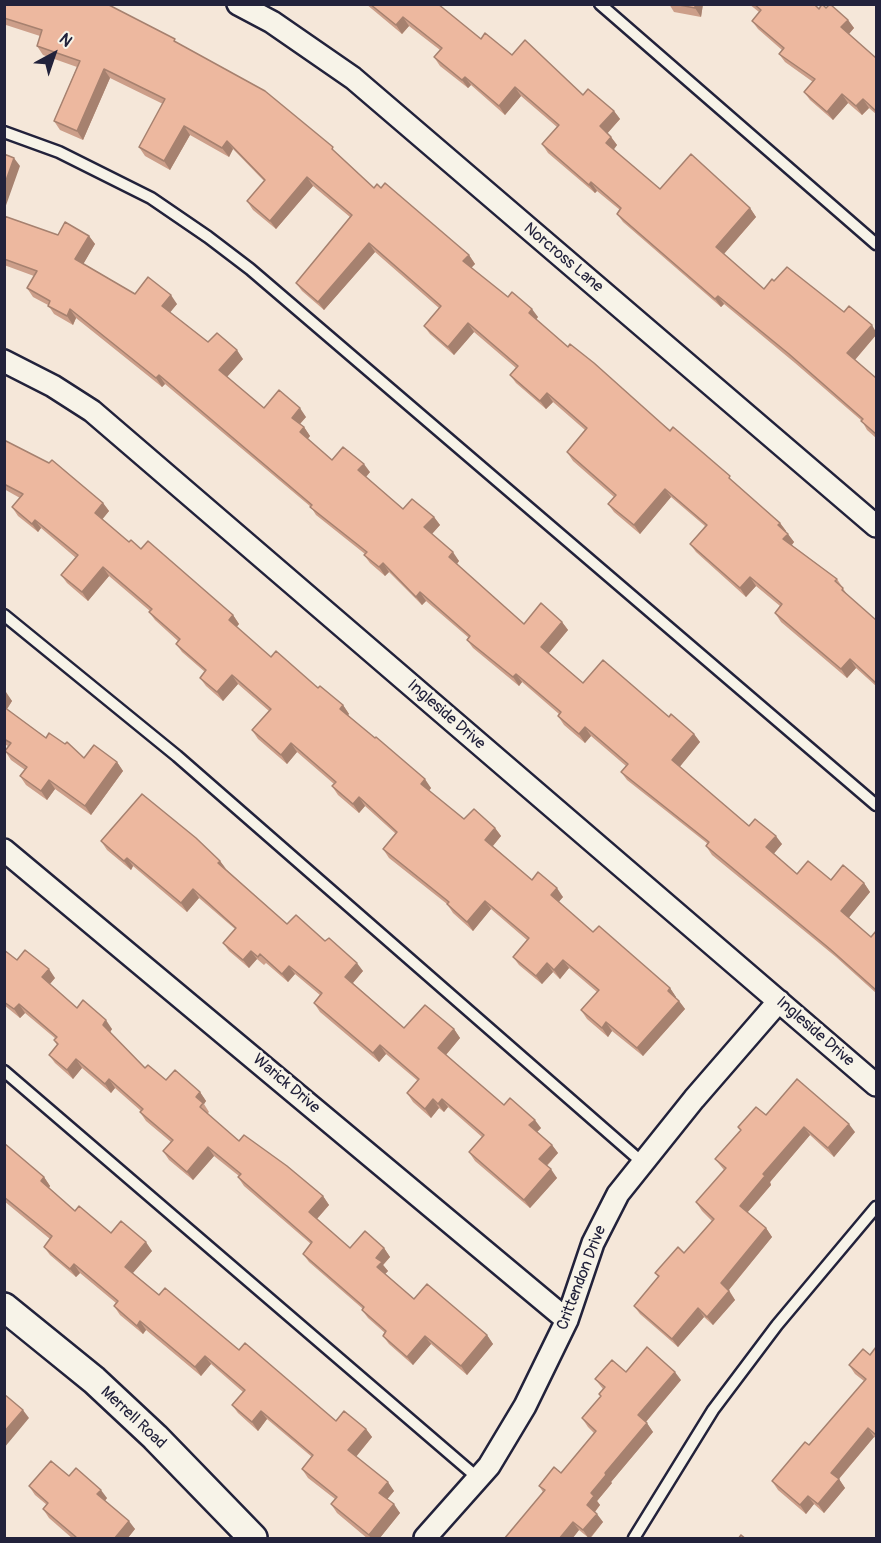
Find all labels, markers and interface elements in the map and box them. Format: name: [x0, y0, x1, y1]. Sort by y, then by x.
north arrow: [24, 24, 84, 84]
text: N: [55, 29, 76, 51]
street label: Norcross Lane: [519, 219, 607, 297]
street label: Ingleside Drive: [403, 676, 489, 754]
street label: Ingleside Drive: [772, 993, 858, 1071]
street label: Warick Drive: [248, 1050, 324, 1118]
street label: Crittendon Drive: [553, 1223, 611, 1333]
street label: Merrell Road: [96, 1383, 170, 1453]

